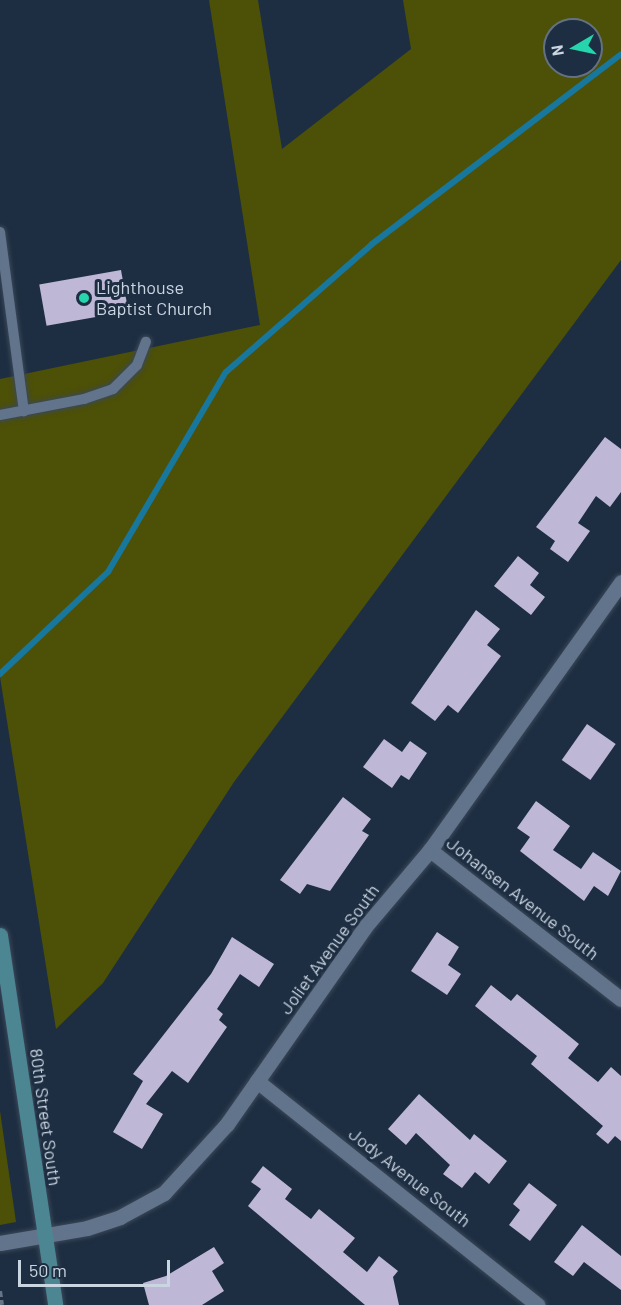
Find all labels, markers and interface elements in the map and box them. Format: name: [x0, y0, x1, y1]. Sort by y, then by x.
north arrow: [543, 18, 603, 78]
text: N: [546, 44, 567, 57]
place label: Lighthouse Baptist Church: [96, 277, 212, 320]
marker: Lighthouse Baptist Church: [77, 291, 91, 305]
street label: Johansen Avenue South: [443, 832, 603, 964]
street label: Joliet Avenue South: [275, 880, 383, 1018]
street label: 80th Street South: [26, 1047, 66, 1187]
street label: Jody Avenue South: [345, 1123, 475, 1231]
scale bar: [21, 1248, 172, 1286]
text: 50 m: [29, 1259, 67, 1281]

